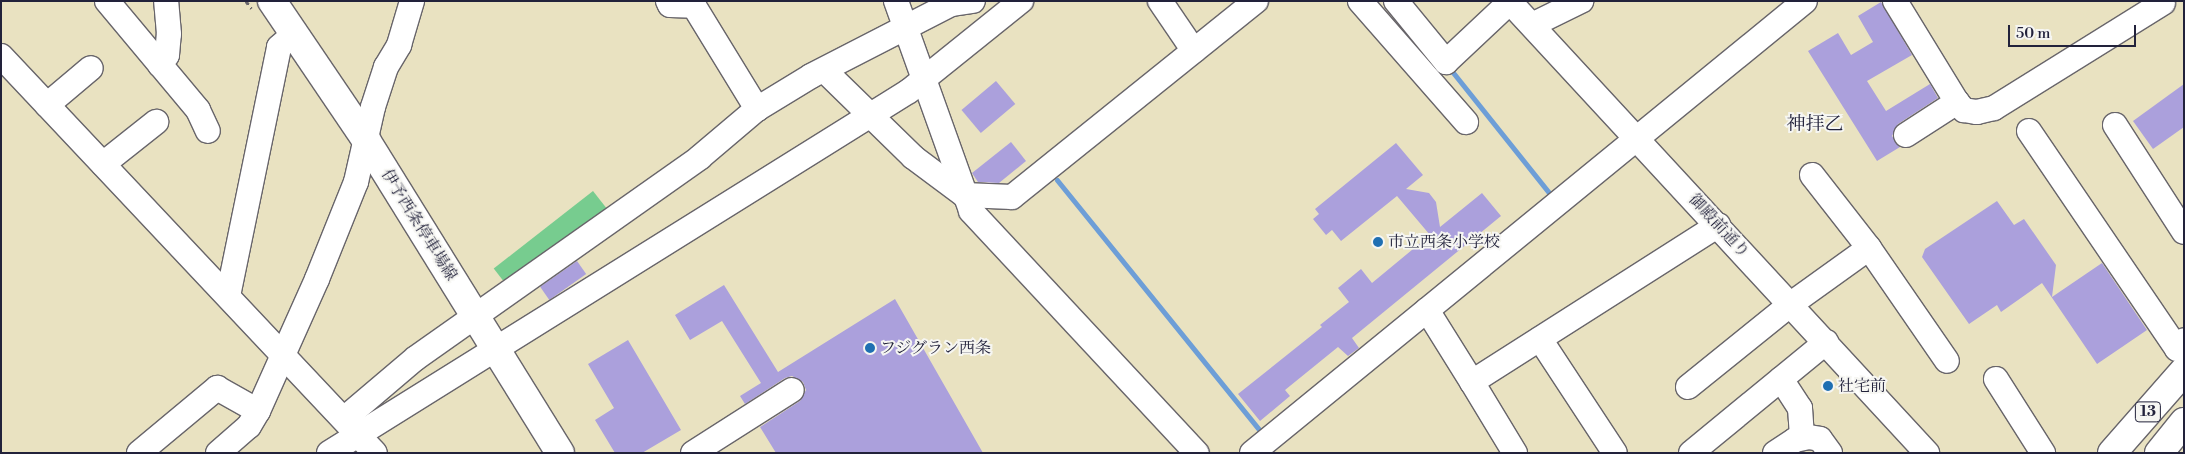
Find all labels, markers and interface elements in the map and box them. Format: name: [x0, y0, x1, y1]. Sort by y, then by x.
scale bar: [2010, 15, 2138, 47]
text: 50 m: [2016, 24, 2050, 43]
district label: 神拝乙: [1787, 114, 1843, 136]
street label: 伊予西条停車場線: [377, 166, 461, 284]
street label: 御殿前通り: [1685, 190, 1753, 262]
place label: 市立西条小学校: [1388, 232, 1500, 252]
marker: 市立西条小学校: [1372, 236, 1384, 248]
place label: フジグラン西条: [880, 338, 992, 358]
marker: フジグラン西条: [864, 342, 876, 354]
place label: 社宅前: [1838, 376, 1886, 396]
marker: 社宅前: [1822, 380, 1834, 392]
road number: 13: [2134, 400, 2162, 424]

